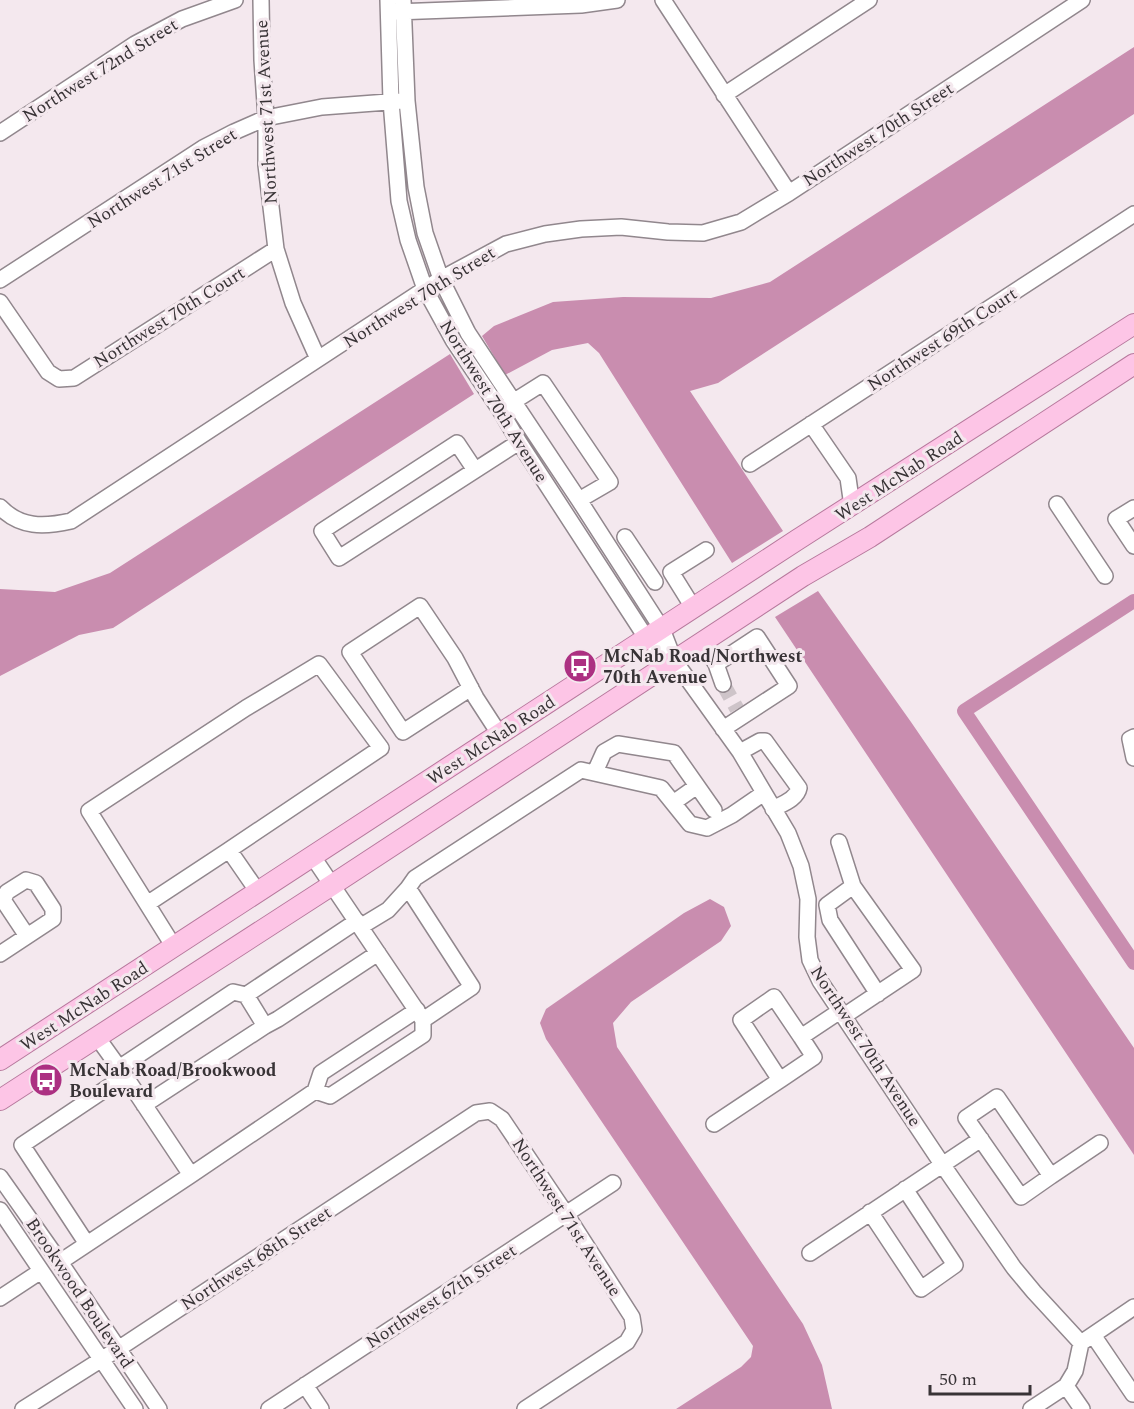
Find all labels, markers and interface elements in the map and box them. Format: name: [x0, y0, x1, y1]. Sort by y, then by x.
street label: Northwest 72nd Street: [17, 12, 183, 129]
street label: Northwest 71st Avenue: [248, 19, 285, 205]
street label: Northwest 70th Street: [797, 75, 959, 193]
street label: Northwest 71st Street: [82, 121, 243, 236]
street label: Northwest 70th Street: [338, 240, 501, 355]
street label: Northwest 70th Court: [88, 260, 250, 375]
street label: Northwest 69th Court: [862, 281, 1023, 398]
street label: Northwest 70th Avenue: [432, 315, 555, 488]
street label: West McNab Road: [830, 425, 969, 528]
place label: McNab Road/Northwest 70th Avenue: [603, 643, 802, 691]
bus stop icon: McNab Road/Northwest 70th Avenue: [562, 648, 598, 684]
street label: West McNab Road: [422, 689, 561, 792]
street label: West McNab Road: [15, 955, 154, 1058]
street label: Northwest 70th Avenue: [803, 960, 928, 1132]
place label: McNab Road/Brookwood Boulevard: [69, 1057, 277, 1105]
bus stop icon: McNab Road/Brookwood Boulevard: [28, 1062, 64, 1098]
street label: Northwest 71st Avenue: [505, 1133, 628, 1302]
street label: Northwest 68th Street: [175, 1199, 337, 1317]
street label: Brookwood Boulevard: [19, 1212, 140, 1374]
street label: Northwest 67th Street: [360, 1237, 522, 1355]
scale bar: [930, 1358, 1030, 1396]
text: 50 m: [939, 1366, 977, 1393]

